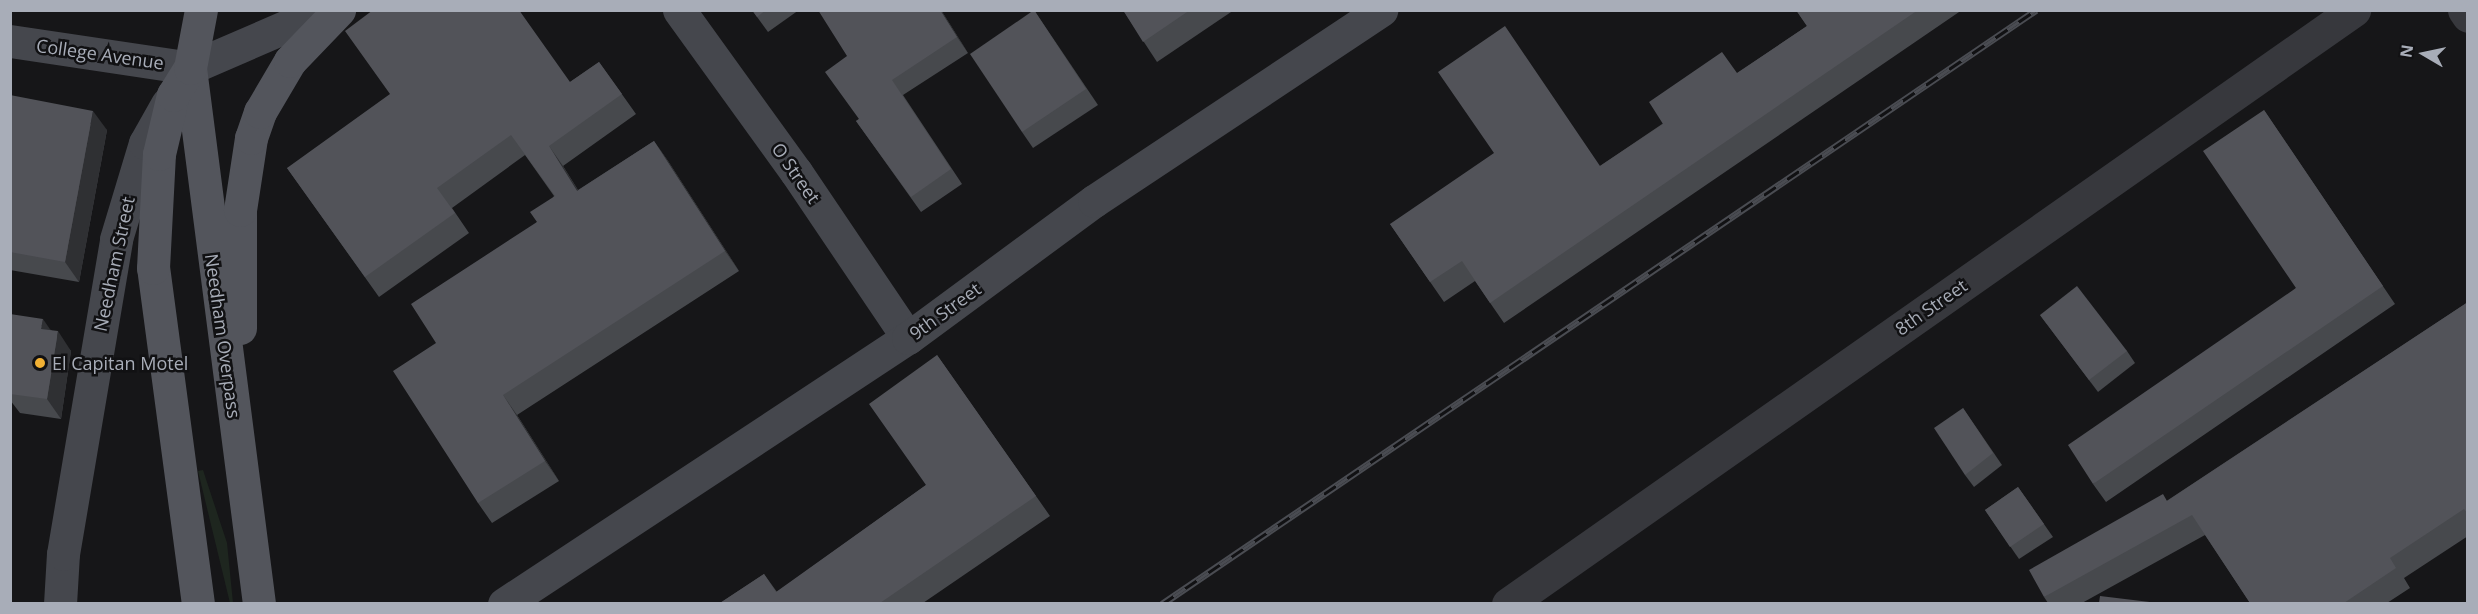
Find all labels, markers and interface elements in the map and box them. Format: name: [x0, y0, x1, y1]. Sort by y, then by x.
north arrow: [2394, 24, 2454, 84]
street label: College Avenue: [35, 34, 165, 74]
text: N: [2394, 43, 2418, 59]
street label: O Street: [767, 139, 825, 207]
street label: Needham Street: [89, 195, 139, 333]
street label: Needham Overpass: [201, 252, 245, 420]
street label: 8th Street: [1891, 274, 1971, 340]
street label: 9th Street: [905, 278, 985, 344]
place label: El Capitan Motel: [52, 352, 188, 374]
marker: El Capitan Motel: [33, 356, 47, 370]

